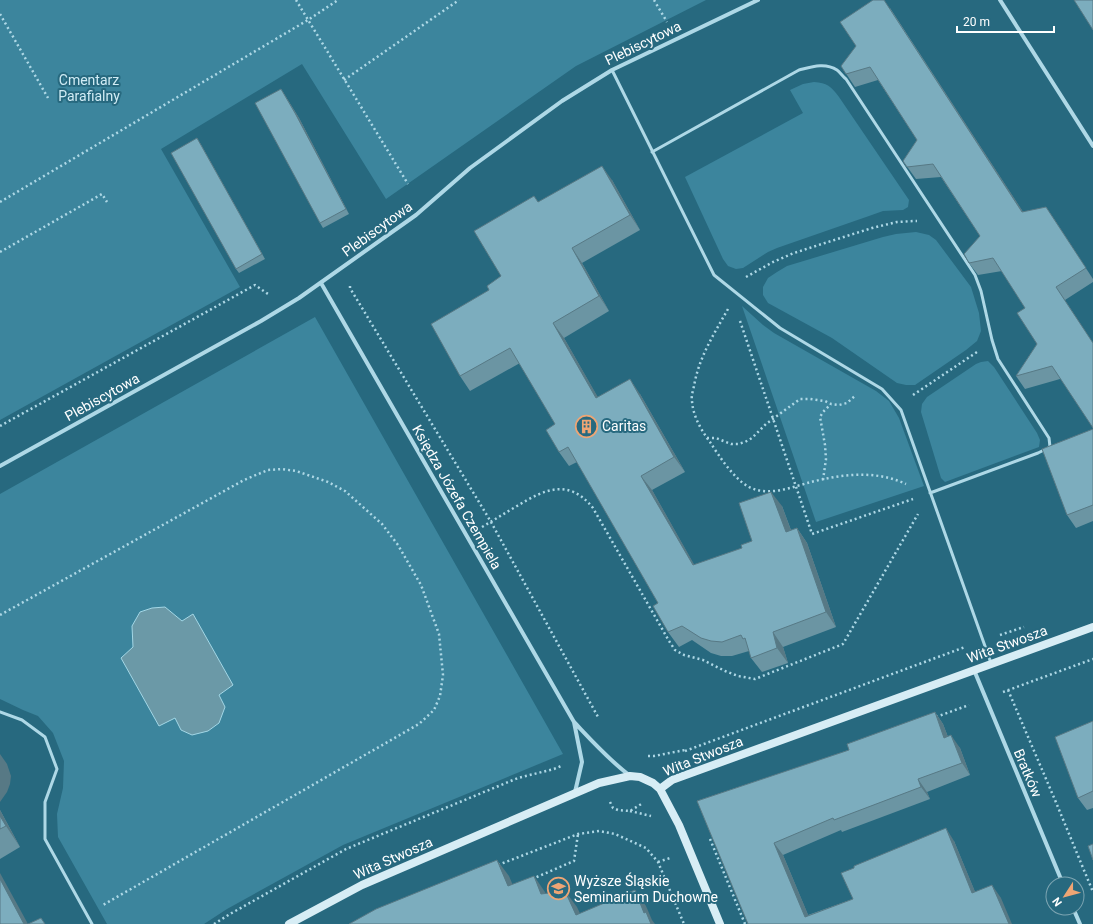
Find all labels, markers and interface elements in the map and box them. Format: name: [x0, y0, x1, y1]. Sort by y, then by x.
scale bar: [957, 8, 1054, 34]
text: 20 m: [963, 15, 990, 29]
street label: Plebiscytowa: [602, 18, 684, 68]
park label: Cmentarz Parafialny: [58, 72, 120, 104]
street label: Plebiscytowa: [339, 198, 415, 260]
street label: Plebiscytowa: [62, 370, 142, 424]
building icon: Caritas: [573, 413, 599, 439]
place label: Caritas: [602, 418, 646, 434]
street label: Księdza Józefa Czempiela: [409, 422, 505, 572]
street label: Wita Stwosza: [964, 622, 1050, 666]
street label: Wita Stwosza: [661, 733, 745, 779]
street label: Bratków: [1011, 746, 1046, 800]
street label: Wita Stwosza: [351, 833, 435, 883]
place label: Wyższe Śląskie Seminarium Duchowne: [574, 872, 718, 905]
school or university icon: Wyższe Śląskie Seminarium Duchowne: [546, 876, 572, 902]
north arrow: [1045, 876, 1085, 916]
text: N: [1050, 894, 1065, 909]

